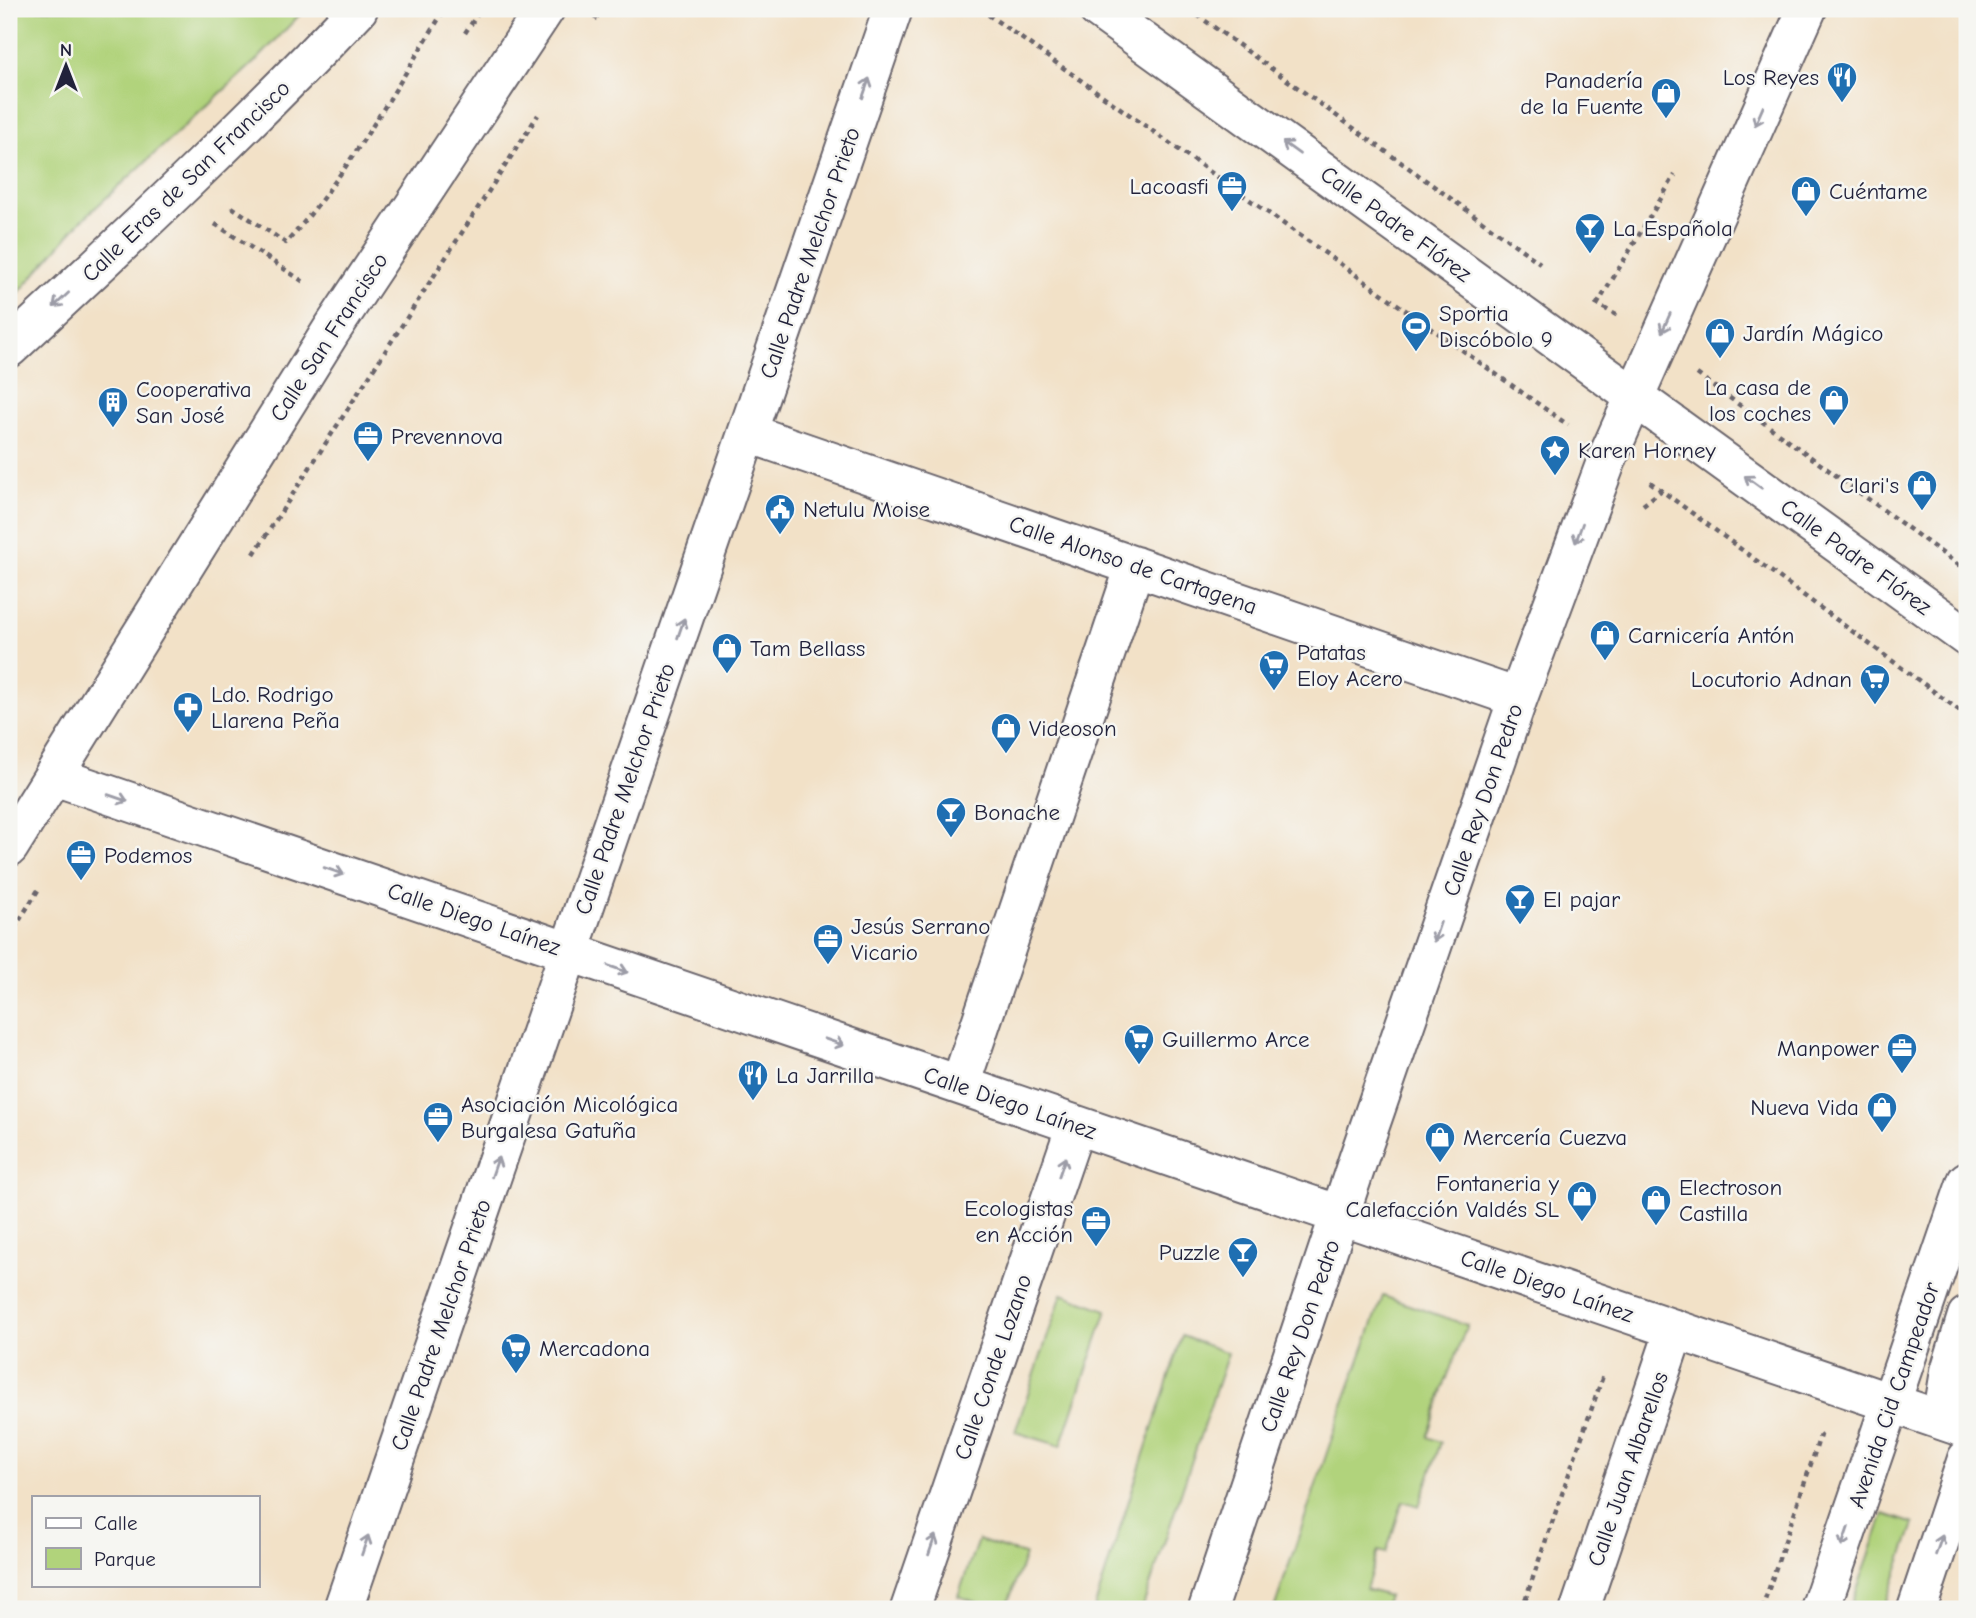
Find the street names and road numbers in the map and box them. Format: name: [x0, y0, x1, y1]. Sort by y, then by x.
street label: Calle Eras de San Francisco: [76, 74, 296, 288]
street label: Calle Padre Melchor Prieto: [754, 124, 866, 382]
street label: Calle Padre Flórez: [1315, 160, 1477, 288]
street label: Calle San Francisco: [264, 248, 394, 426]
street label: Calle Padre Flórez: [1775, 493, 1937, 621]
street label: Calle Alonso de Cartagena: [1005, 510, 1261, 620]
street label: Calle Padre Melchor Prieto: [569, 660, 681, 918]
street label: Calle Rey Don Pedro: [1437, 700, 1529, 900]
street label: Calle Diego Laínez: [384, 877, 564, 961]
street label: Calle Diego Laínez: [920, 1061, 1100, 1145]
street label: Calle Padre Melchor Prieto: [385, 1196, 497, 1454]
street label: Calle Rey Don Pedro: [1254, 1236, 1346, 1436]
street label: Calle Diego Laínez: [1457, 1244, 1637, 1328]
street label: Calle Conde Lozano: [949, 1271, 1037, 1463]
street label: Avenida Cid Campeador: [1843, 1278, 1946, 1511]
street label: Calle Juan Albarellos: [1582, 1368, 1674, 1570]

